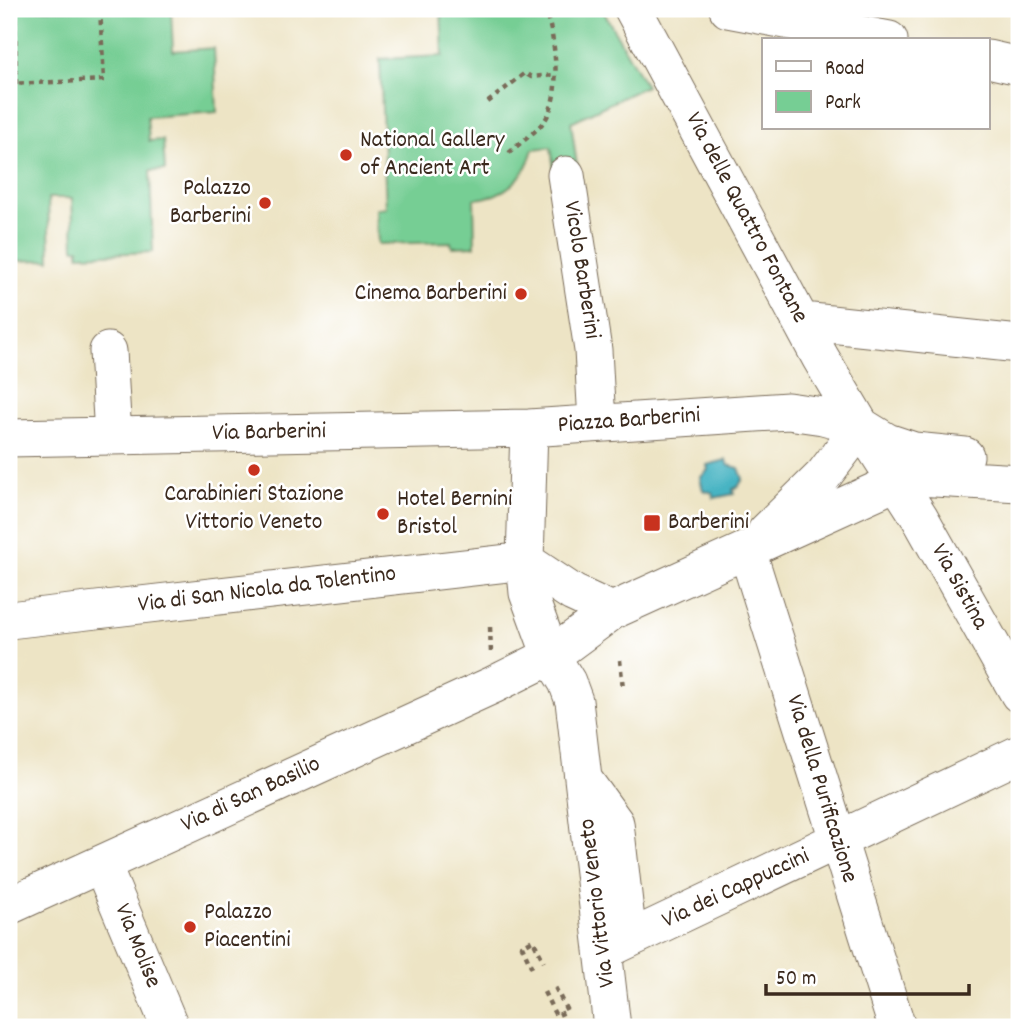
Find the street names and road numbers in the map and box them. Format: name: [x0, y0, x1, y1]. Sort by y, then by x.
street label: Via delle Quattro Fontane: [676, 106, 816, 330]
street label: Vicolo Barberini: [553, 198, 609, 342]
street label: Piazza Barberini: [557, 399, 701, 443]
street label: Via Barberini: [212, 415, 326, 451]
street label: Via Sistina: [921, 538, 997, 637]
street label: Via di San Nicola da Tolentino: [136, 557, 398, 623]
street label: Via della Purificazione: [776, 691, 866, 887]
street label: Via di San Basilio: [176, 748, 326, 842]
street label: Via Vittorio Veneto: [571, 817, 625, 989]
street label: Via dei Cappuccini: [657, 840, 815, 938]
street label: Via Molise: [105, 899, 169, 993]

